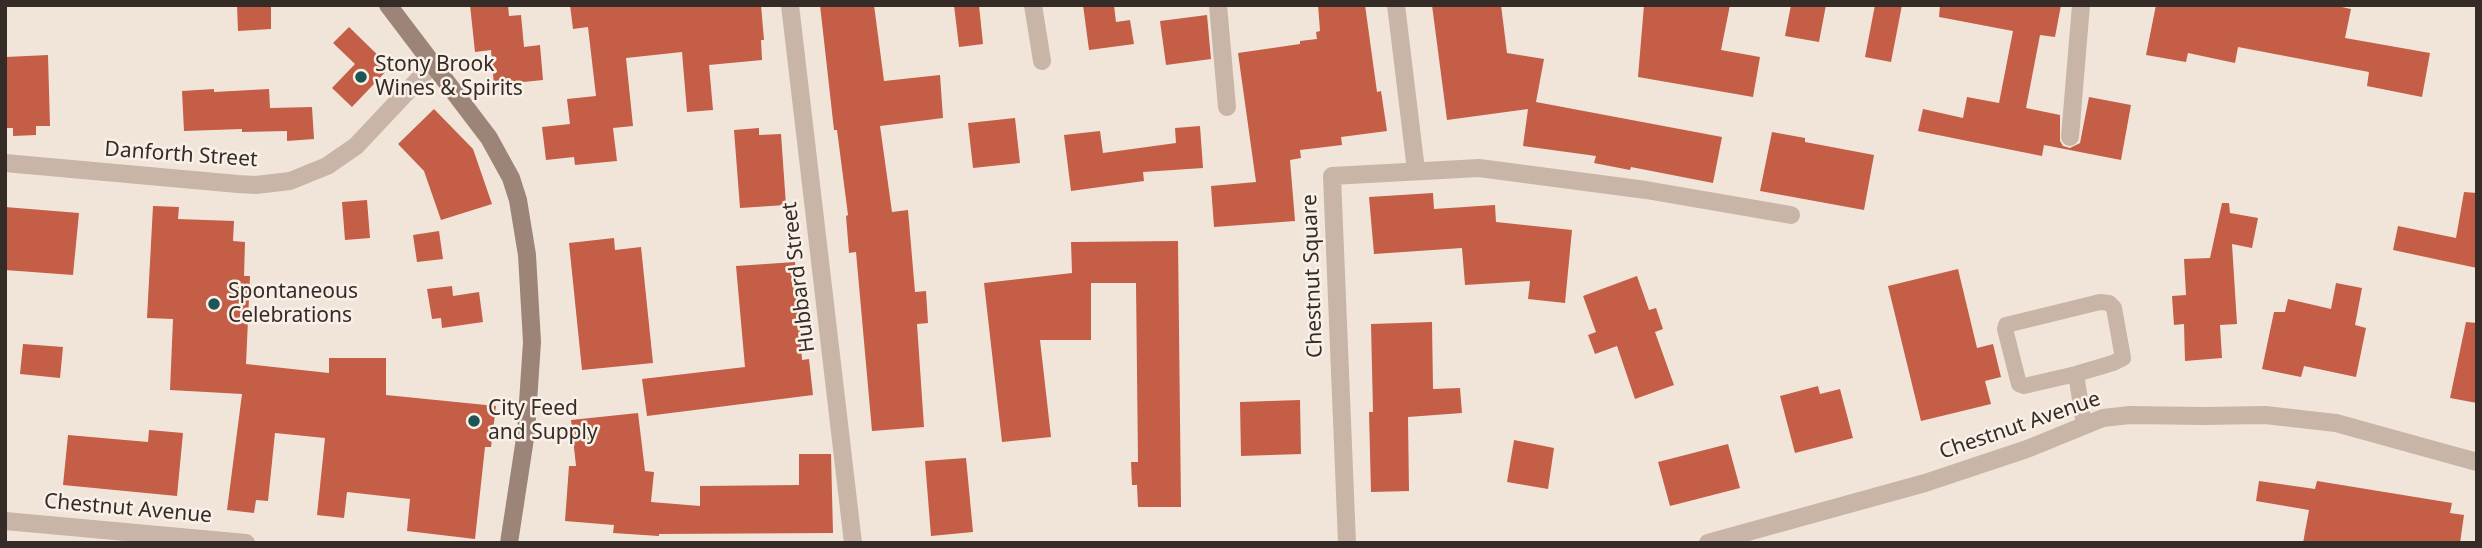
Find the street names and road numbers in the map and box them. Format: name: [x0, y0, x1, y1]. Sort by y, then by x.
street label: Danforth Street: [104, 137, 258, 173]
street label: Chestnut Square: [1298, 194, 1328, 358]
street label: Hubbard Street: [777, 200, 821, 354]
street label: Chestnut Avenue: [1936, 387, 2104, 465]
street label: Chestnut Avenue: [43, 489, 213, 529]

